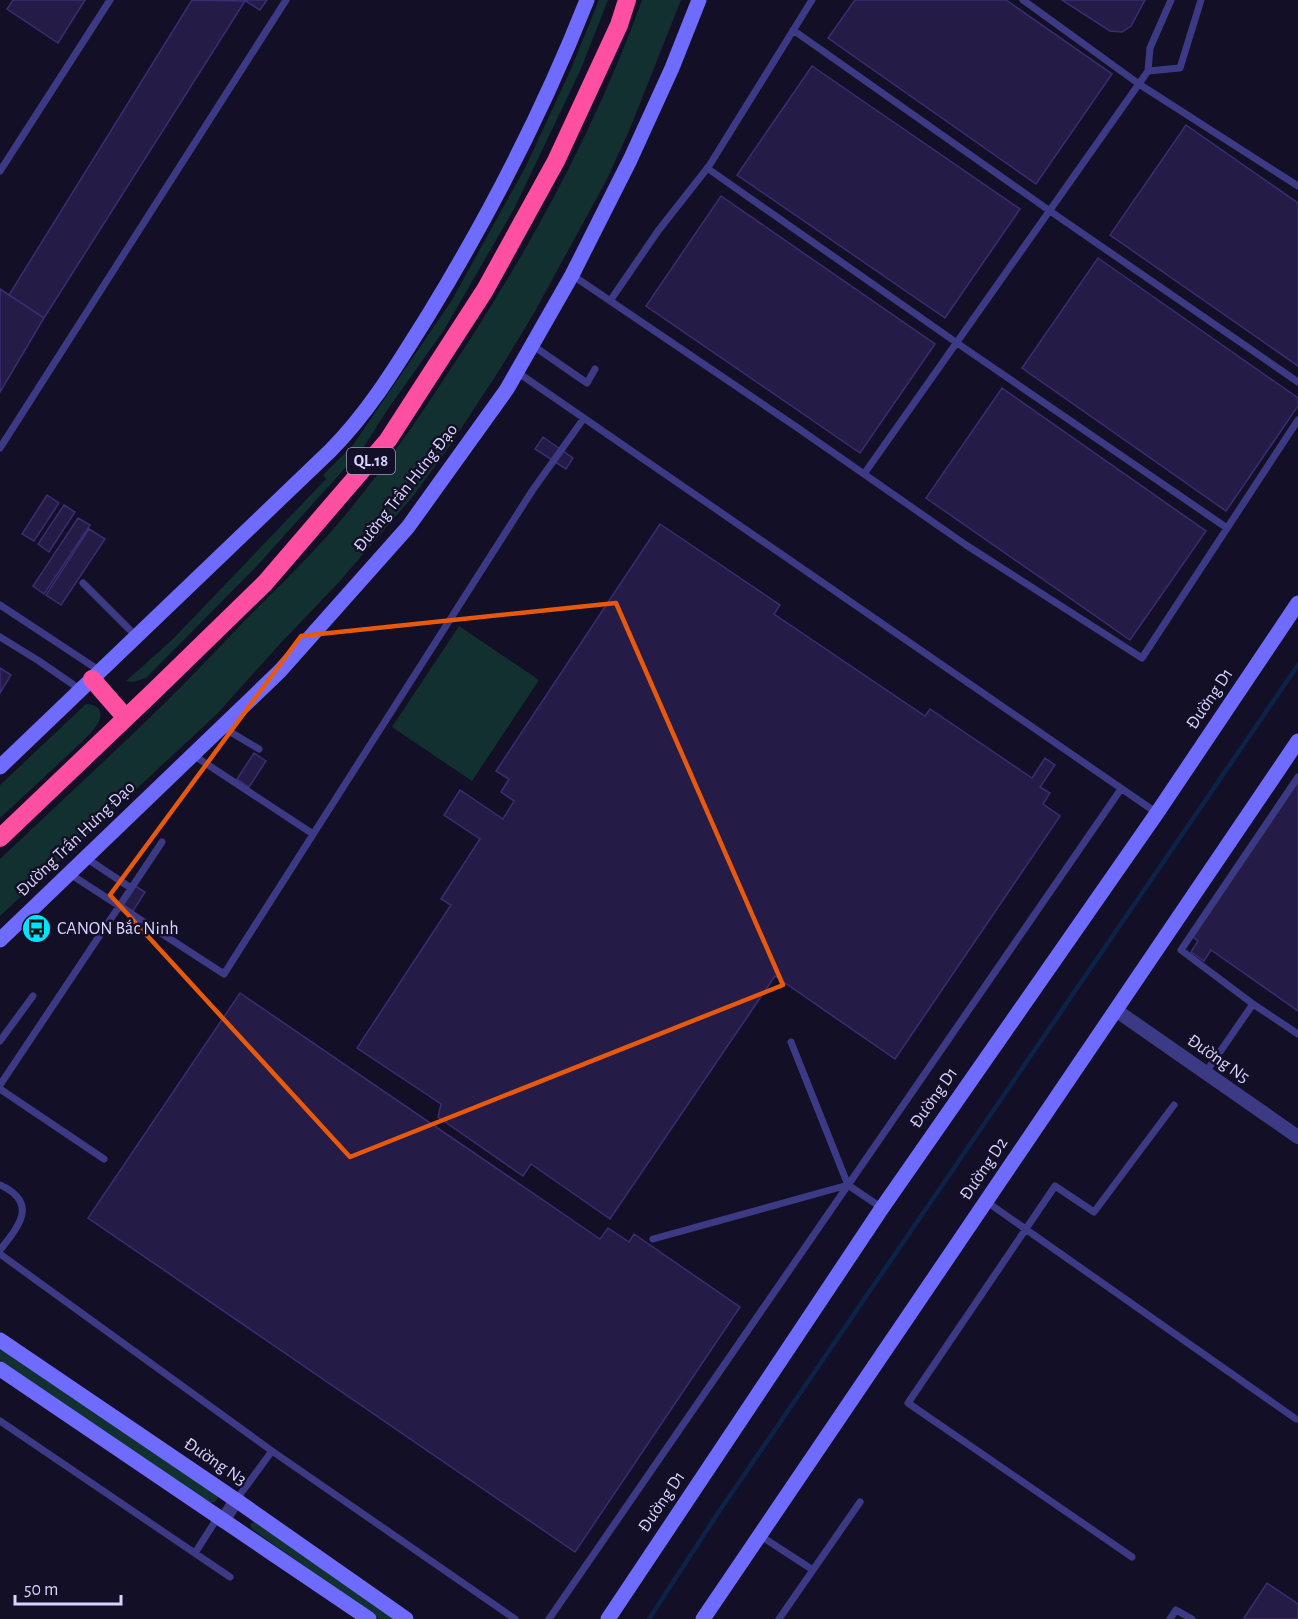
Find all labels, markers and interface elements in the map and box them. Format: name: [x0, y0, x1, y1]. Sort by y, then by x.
street label: Đường Trần Hưng Đạo: [350, 420, 462, 555]
road number: QL.18: [347, 448, 395, 474]
street label: Đường D1: [1183, 665, 1237, 733]
street label: Đường Trần Hưng Đạo: [13, 777, 139, 900]
bus stop icon: CANON Bắc Ninh: [20, 913, 52, 945]
place label: CANON Bắc Ninh: [57, 919, 179, 938]
street label: Đường N5: [1184, 1031, 1252, 1087]
street label: Đường D1: [907, 1064, 961, 1132]
street label: Đường D2: [957, 1134, 1011, 1204]
street label: Đường N3: [180, 1435, 250, 1489]
street label: Đường D1: [635, 1468, 689, 1536]
scale bar: [15, 1568, 122, 1606]
text: 50 m: [24, 1581, 58, 1599]

